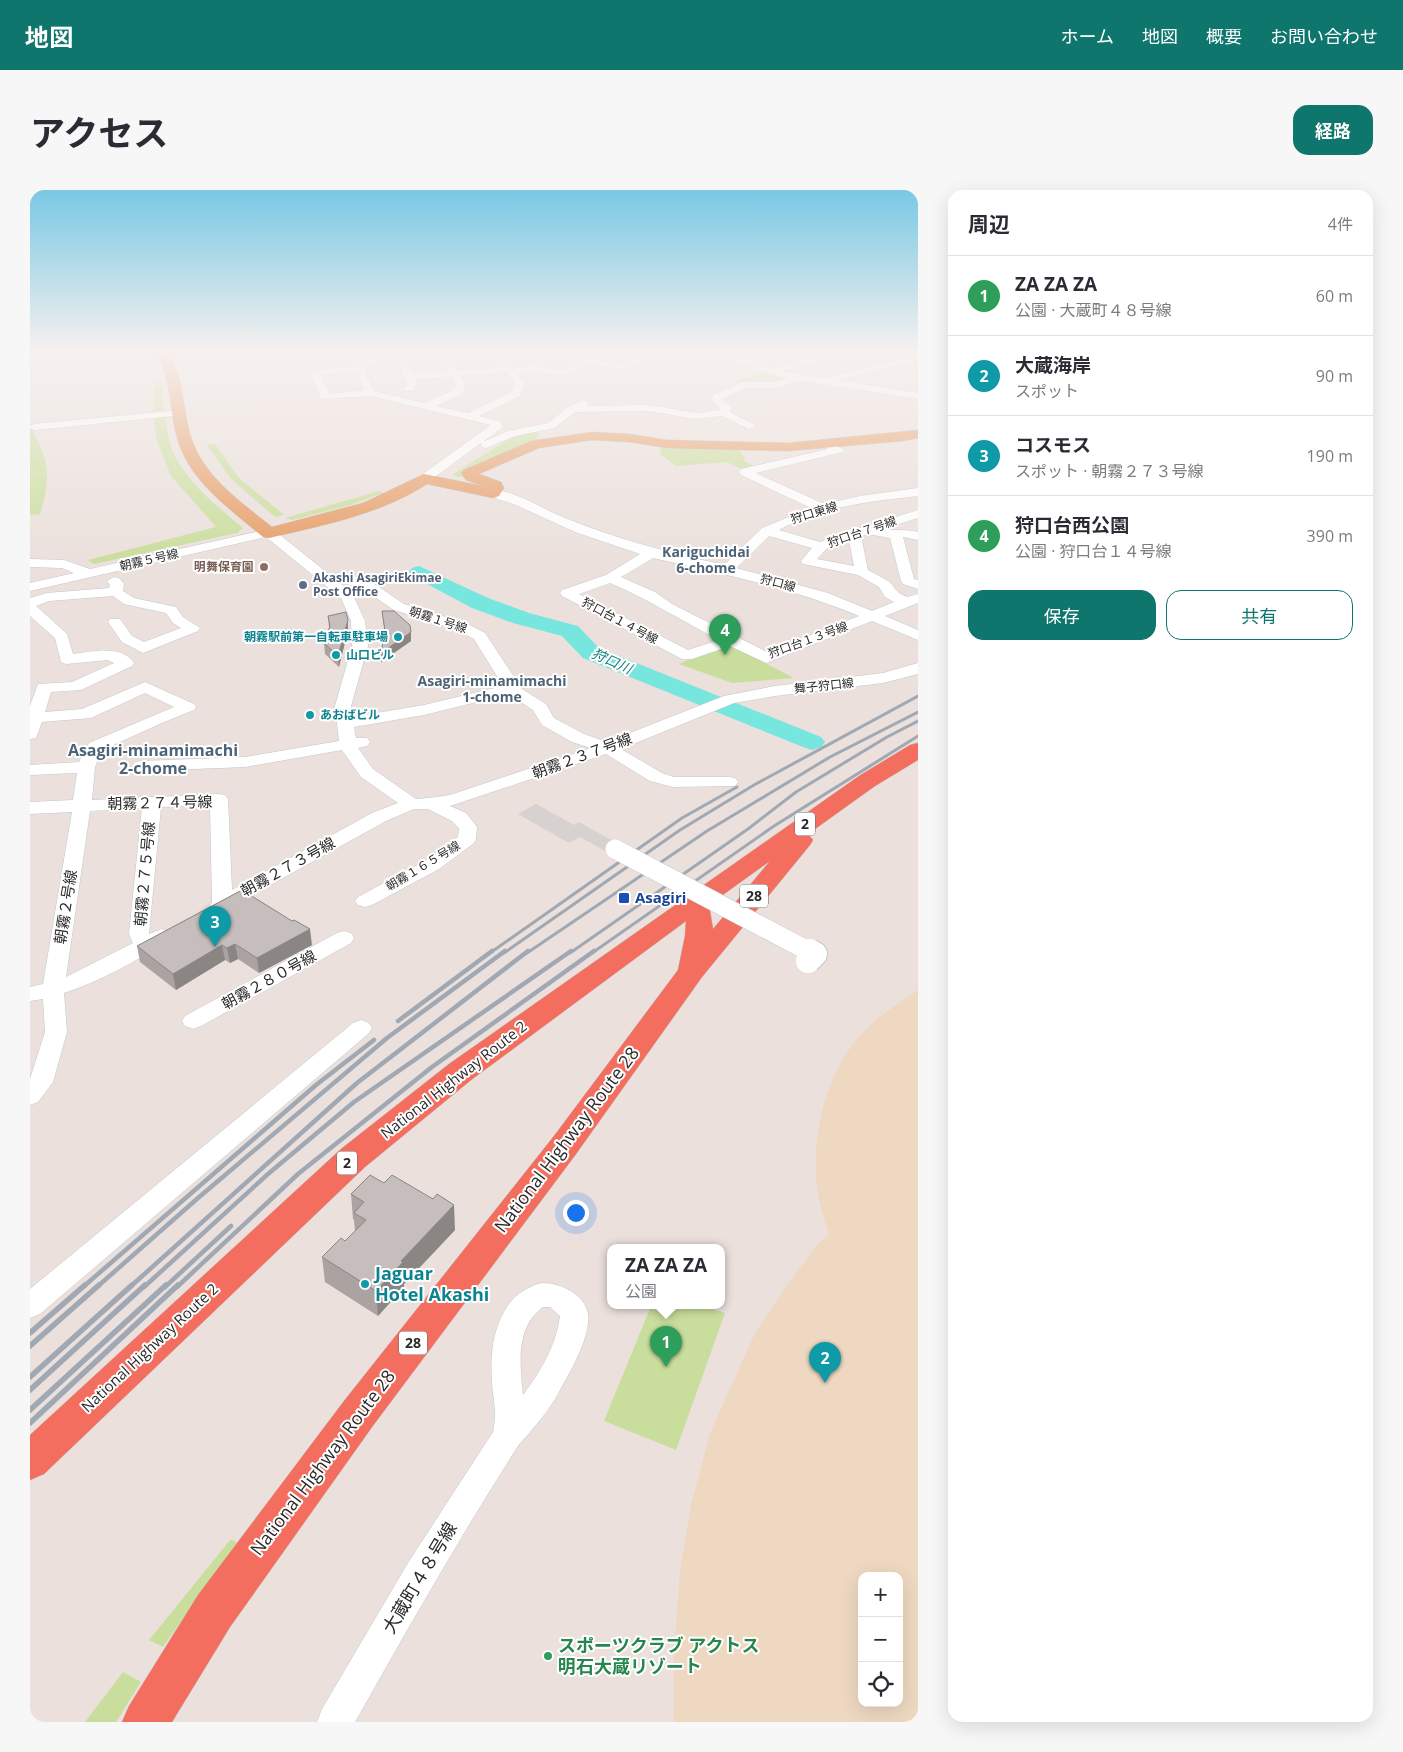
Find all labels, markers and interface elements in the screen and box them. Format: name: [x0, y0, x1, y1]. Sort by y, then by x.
text: 地図: [25, 20, 73, 53]
text: ホーム: [1061, 24, 1114, 48]
text: 地図: [1142, 24, 1178, 48]
text: 概要: [1206, 24, 1242, 48]
text: お問い合わせ: [1270, 24, 1378, 48]
button: 経路: [1293, 105, 1373, 155]
text: アクセス: [30, 109, 168, 156]
text: 周辺: [968, 210, 1010, 238]
text: 4件: [1328, 213, 1353, 235]
text: ZA ZA ZA: [1015, 271, 1097, 297]
text: 1: [979, 285, 989, 307]
text: 60 m: [1316, 285, 1353, 307]
text: 公園 · 大蔵町４８号線: [1015, 299, 1172, 321]
text: 大蔵海岸: [1015, 352, 1091, 378]
text: 2: [979, 365, 989, 387]
text: 90 m: [1316, 365, 1353, 387]
text: スポット: [1015, 380, 1079, 402]
text: コスモス: [1015, 432, 1091, 458]
text: 3: [979, 445, 989, 467]
text: 190 m: [1307, 445, 1353, 467]
text: スポット · 朝霧２７３号線: [1015, 460, 1204, 482]
street label: 狩口東線: [788, 497, 839, 528]
street label: 狩口台７号線: [825, 512, 899, 551]
text: 狩口台西公園: [1015, 512, 1129, 538]
text: 4: [979, 525, 989, 547]
text: 390 m: [1307, 525, 1353, 547]
text: 公園 · 狩口台１４号線: [1015, 540, 1172, 562]
district label: Kariguchidai 6-chome: [662, 542, 750, 577]
street label: 朝霧５号線: [118, 544, 180, 575]
place label: 明舞保育園: [194, 558, 254, 575]
marker: 明舞保育園: [258, 561, 270, 573]
place label: Akashi AsagiriEkimae Post Office: [313, 569, 442, 600]
street label: 狩口線: [759, 570, 798, 595]
marker: Akashi AsagiriEkimae Post Office: [297, 579, 309, 591]
button: 保存: [968, 590, 1156, 640]
button: 共有: [1166, 590, 1353, 640]
street label: 狩口台１４号線: [579, 593, 661, 648]
street label: 朝霧１号線: [407, 602, 469, 637]
pin: 4: [709, 614, 741, 655]
street label: 狩口台１３号線: [765, 617, 850, 662]
place label: 朝霧駅前第一自転車駐車場: [244, 628, 388, 645]
marker: 朝霧駅前第一自転車駐車場: [392, 631, 404, 643]
water label: 狩口川: [589, 643, 637, 679]
place label: 山口ビル: [346, 646, 394, 663]
marker: 山口ビル: [330, 649, 342, 661]
district label: Asagiri-minamimachi 1-chome: [418, 671, 566, 706]
street label: 舞子狩口線: [793, 674, 855, 697]
place label: あおばビル: [320, 706, 380, 723]
marker: あおばビル: [304, 709, 316, 721]
street label: 朝霧２３７号線: [529, 728, 634, 782]
district label: Asagiri-minamimachi 2-chome: [68, 739, 238, 779]
street label: 朝霧２７４号線: [107, 791, 213, 813]
road number: 2: [795, 812, 815, 836]
street label: 朝霧２７５号線: [129, 821, 159, 927]
street label: 朝霧２７３号線: [237, 832, 338, 900]
street label: 朝霧１６５号線: [382, 837, 463, 894]
street label: 朝霧２号線: [49, 868, 81, 945]
road number: 28: [740, 884, 768, 908]
place label: Asagiri: [635, 887, 686, 907]
marker: Asagiri: [617, 891, 631, 905]
pin: 3: [199, 906, 231, 947]
street label: 朝霧２８０号線: [218, 945, 319, 1013]
street label: National Highway Route 2: [376, 1016, 531, 1143]
street label: National Highway Route 28: [488, 1042, 644, 1237]
road number: 2: [337, 1151, 357, 1174]
your location: [563, 1200, 589, 1226]
popup: [607, 1244, 725, 1309]
text: ZA ZA ZA: [625, 1252, 707, 1278]
place label: Jaguar Hotel Akashi: [373, 1261, 489, 1306]
street label: National Highway Route 2: [77, 1278, 222, 1416]
marker: Jaguar Hotel Akashi: [359, 1278, 371, 1290]
text: 公園: [625, 1280, 657, 1302]
pin: 1: [650, 1326, 682, 1367]
road number: 28: [399, 1332, 427, 1354]
pin: 2: [809, 1342, 841, 1383]
street label: National Highway Route 28: [244, 1365, 400, 1560]
street label: 大蔵町４８号線: [376, 1517, 462, 1638]
map controls: [858, 1572, 903, 1707]
button: +: [858, 1572, 903, 1617]
button: −: [858, 1617, 903, 1662]
place label: スポーツクラブ アクトス 明石大蔵リゾート: [558, 1633, 759, 1678]
marker: スポーツクラブ アクトス 明石大蔵リゾート: [542, 1650, 554, 1662]
button: locate: [858, 1662, 903, 1707]

